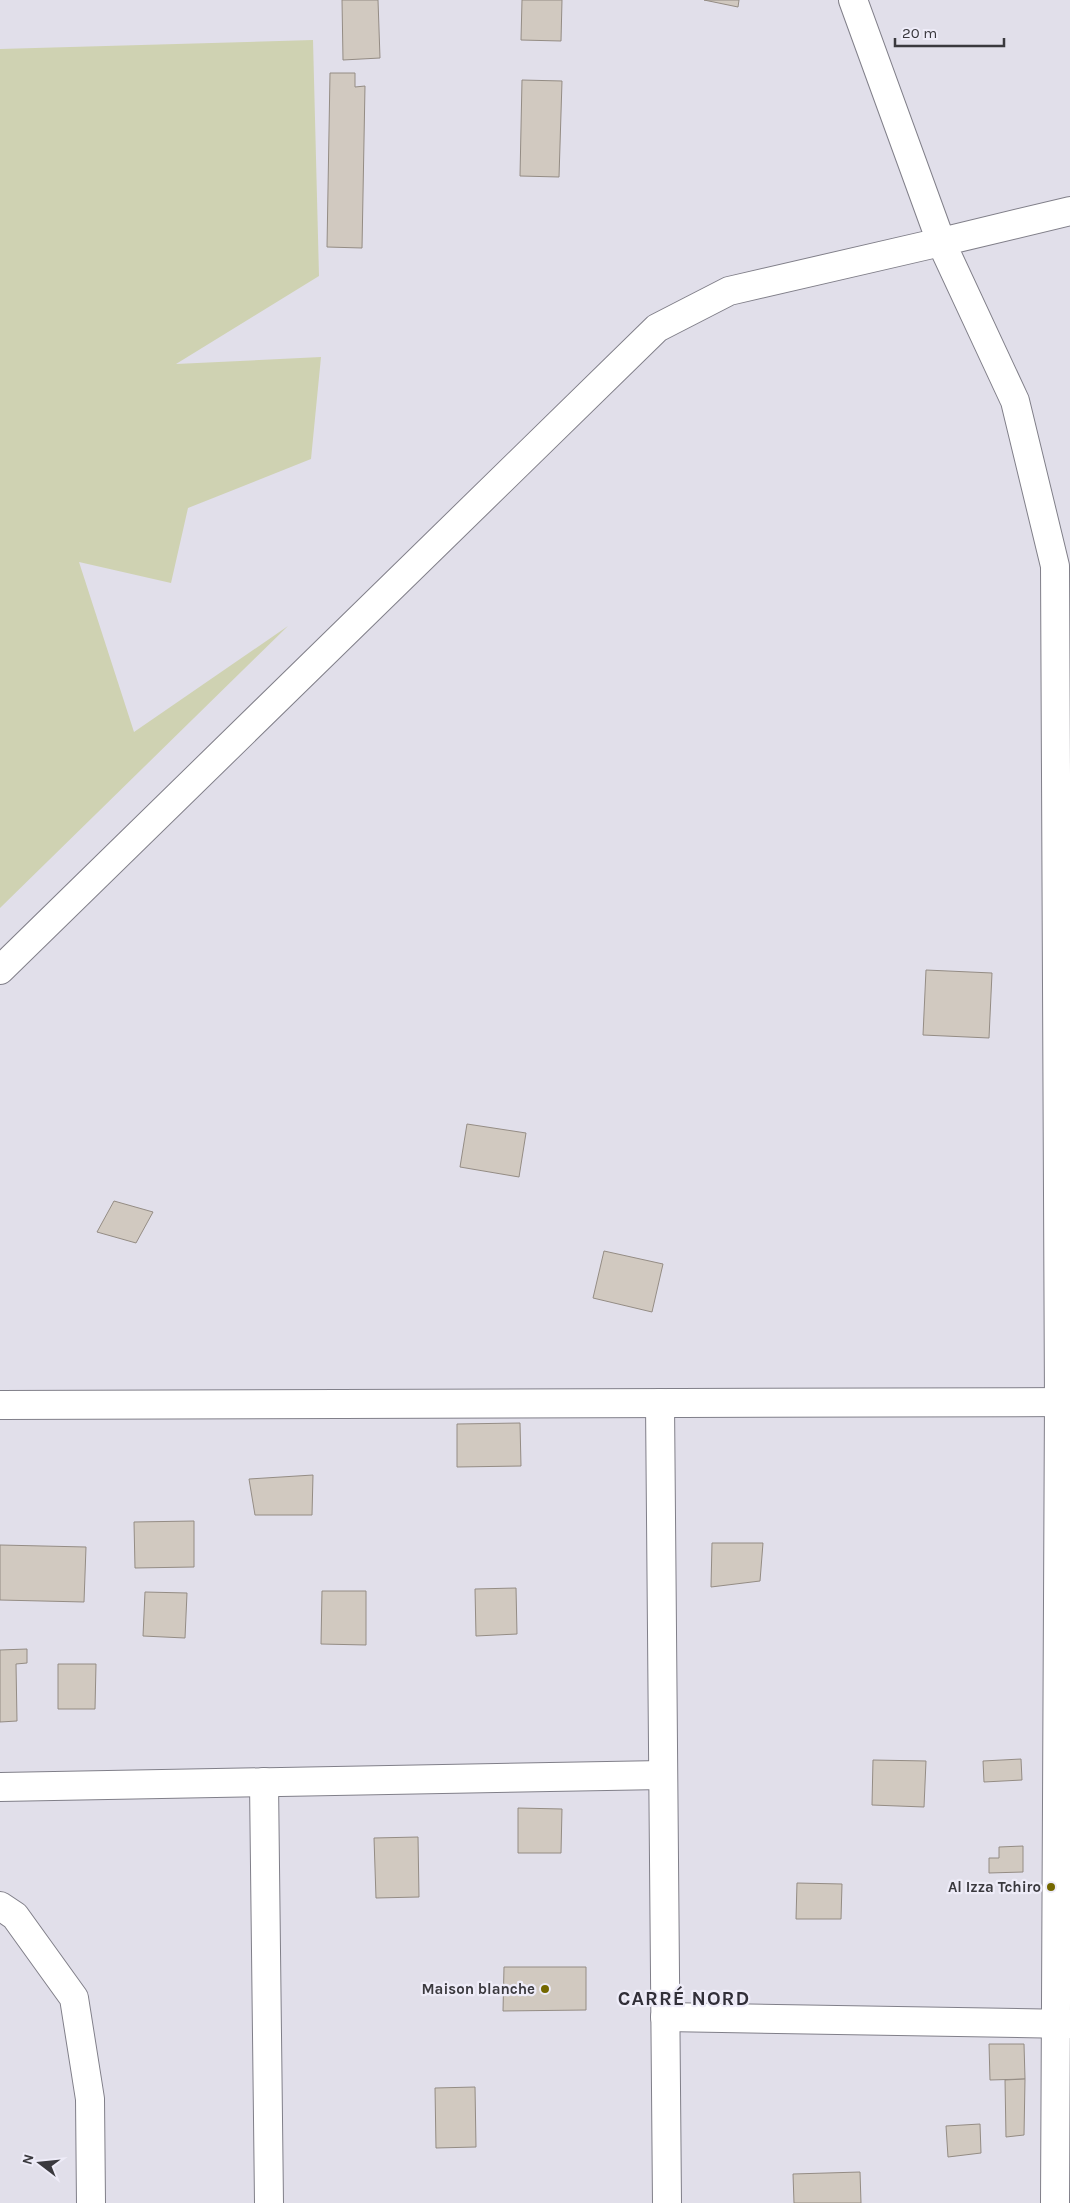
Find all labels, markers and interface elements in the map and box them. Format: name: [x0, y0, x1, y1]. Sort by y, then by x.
scale bar: [895, 15, 1004, 47]
text: 20 m: [902, 24, 937, 42]
place label: Al Izza Tchiro: [948, 1878, 1041, 1896]
marker: Al Izza Tchiro: [1045, 1881, 1057, 1893]
place label: Maison blanche: [422, 1980, 535, 1998]
marker: Maison blanche: [539, 1983, 551, 1995]
district label: CARRÉ NORD: [618, 1985, 750, 2010]
north arrow: [15, 2138, 65, 2188]
text: N: [18, 2152, 38, 2167]

